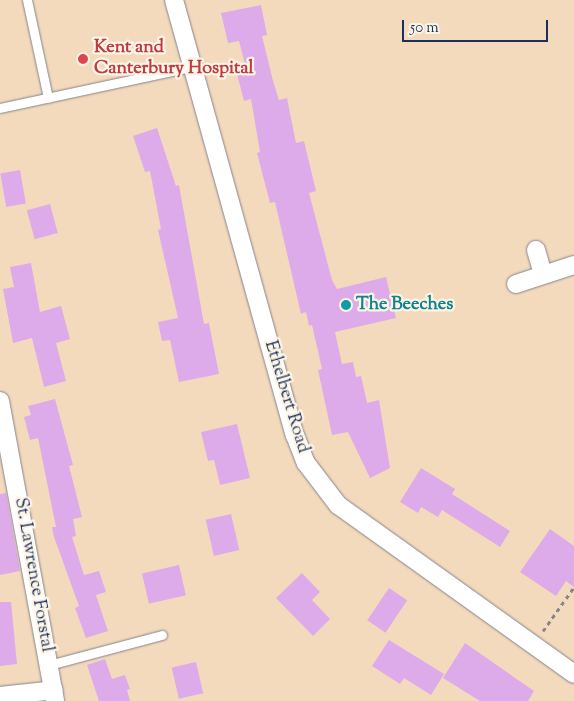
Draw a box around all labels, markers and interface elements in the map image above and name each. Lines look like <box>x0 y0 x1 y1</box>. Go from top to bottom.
scale bar <box>404 10 550 42</box>
text: 50 m <box>410 18 439 39</box>
place label: Kent and Canterbury Hospital <box>94 38 254 80</box>
marker: Kent and Canterbury Hospital <box>76 52 90 66</box>
place label: The Beeches <box>356 294 453 316</box>
marker: The Beeches <box>340 299 352 311</box>
street label: Ethelbert Road <box>259 338 313 456</box>
street label: St. Lawrence Forstal <box>9 496 57 654</box>

